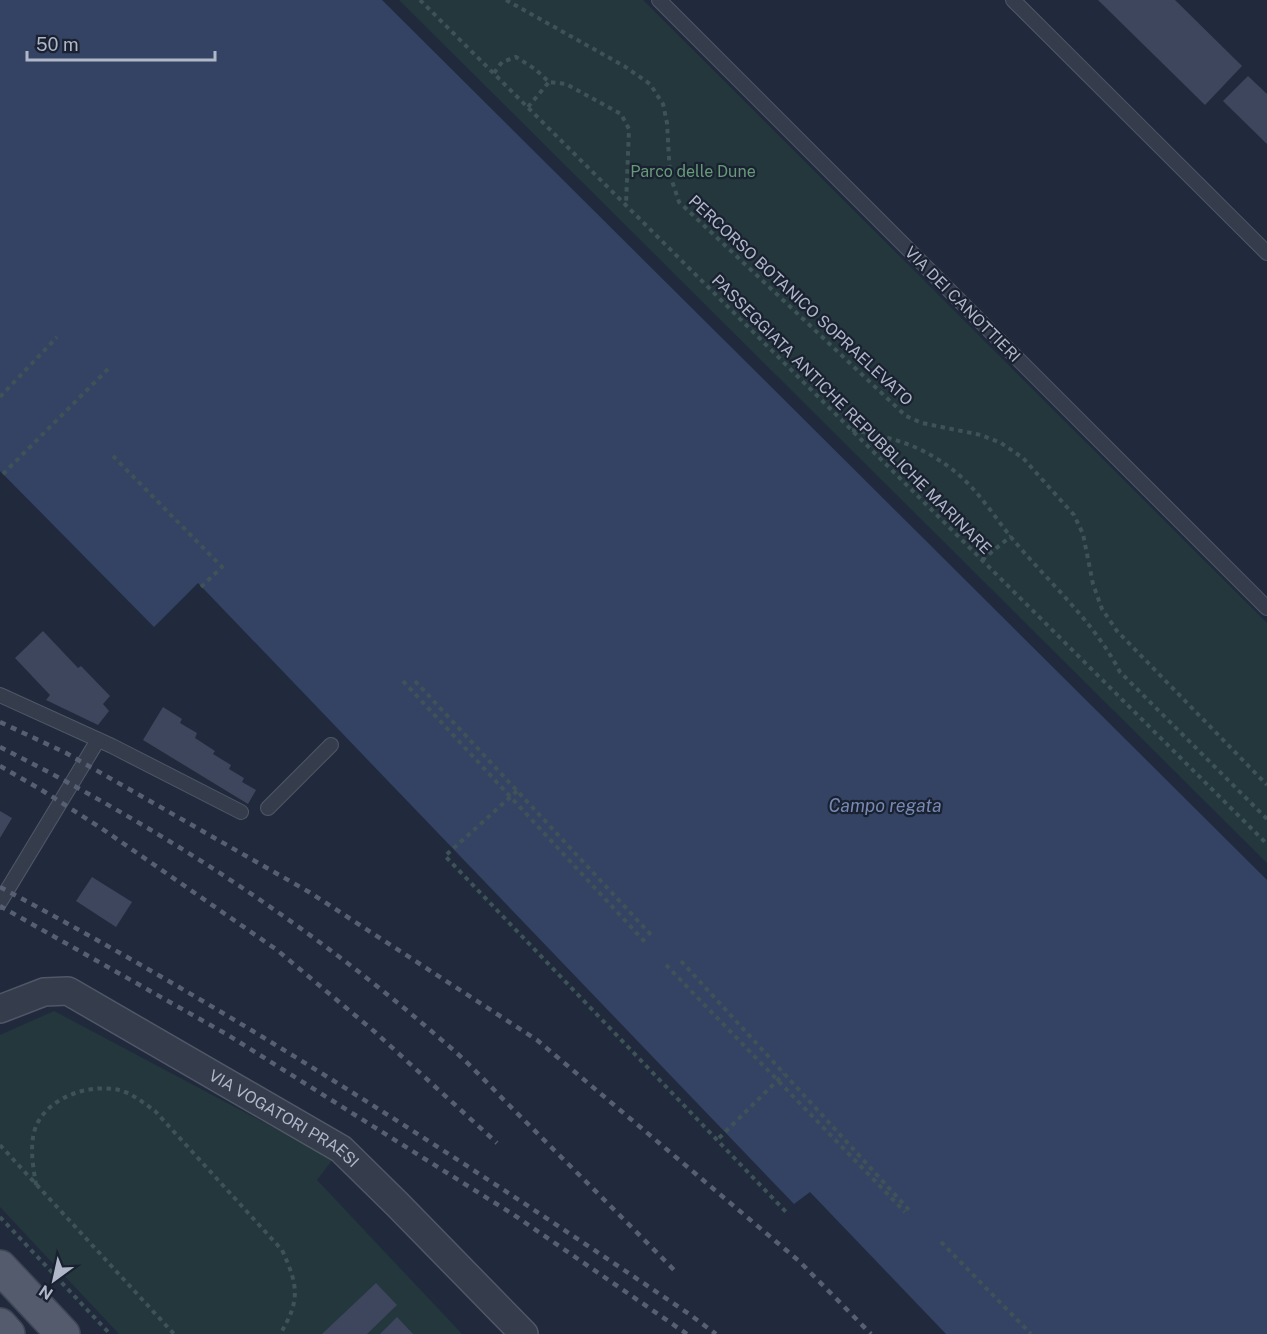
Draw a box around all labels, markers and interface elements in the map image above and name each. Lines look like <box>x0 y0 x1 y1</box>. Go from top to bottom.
scale bar <box>27 24 214 62</box>
text: 50 m <box>36 34 79 55</box>
park label: Parco delle Dune <box>630 162 756 181</box>
street label: PERCORSO BOTANICO SOPRAELEVATO <box>685 191 917 409</box>
street label: VIA DEI CANOTTIERI <box>901 243 1024 366</box>
street label: PASSEGGIATA ANTICHE REPUBBLICHE MARINARE <box>708 271 995 558</box>
water label: Campo regata <box>828 795 942 816</box>
street label: VIA VOGATORI PRAESI <box>206 1066 363 1171</box>
north arrow <box>24 1250 84 1310</box>
text: N <box>36 1281 57 1304</box>

